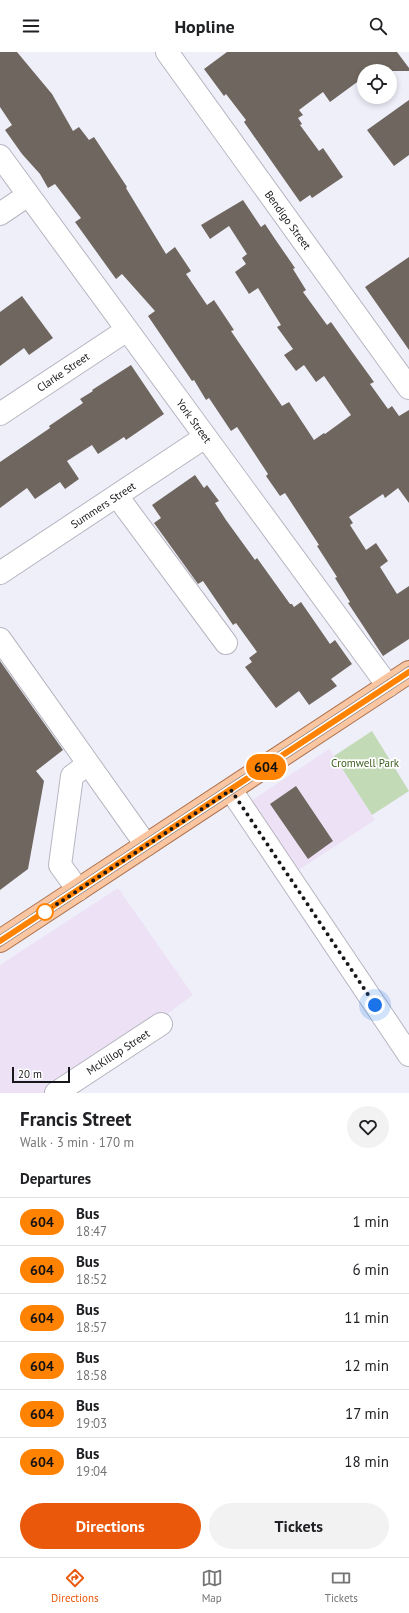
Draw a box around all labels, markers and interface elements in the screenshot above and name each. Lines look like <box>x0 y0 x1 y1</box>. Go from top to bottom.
icon: menu <box>20 15 42 37</box>
text: Hopline <box>174 15 235 38</box>
icon: search <box>367 15 389 37</box>
map controls <box>357 64 397 104</box>
button: locate <box>357 64 397 104</box>
street label: Bendigo Street <box>262 188 314 253</box>
street label: Clarke Street <box>34 349 92 395</box>
street label: York Street <box>173 396 215 446</box>
street label: Summers Street <box>68 479 138 531</box>
line badge: 604 <box>243 754 289 780</box>
park label: Cromwell Park <box>331 756 400 770</box>
text: 604 <box>254 758 278 776</box>
unlabelled marker <box>36 903 54 921</box>
your location <box>365 995 385 1015</box>
street label: McKillop Street <box>84 1026 152 1078</box>
scale bar <box>12 1065 70 1084</box>
text: 20 m <box>18 1067 42 1081</box>
button: heart <box>347 1106 389 1148</box>
text: Francis Street <box>20 1107 131 1131</box>
text: Walk · 3 min · 170 m <box>20 1134 134 1151</box>
text: Departures <box>20 1169 91 1188</box>
text: Bus <box>76 1204 99 1223</box>
text: 1 min <box>352 1212 389 1231</box>
text: 604 <box>30 1213 54 1231</box>
text: 18:47 <box>76 1223 107 1240</box>
text: Bus <box>76 1252 99 1271</box>
text: 6 min <box>352 1260 389 1279</box>
text: 604 <box>30 1261 54 1279</box>
text: 18:52 <box>76 1271 107 1288</box>
text: Bus <box>76 1300 99 1319</box>
text: 11 min <box>344 1308 389 1327</box>
text: 604 <box>30 1309 54 1327</box>
text: 18:57 <box>76 1319 107 1336</box>
text: Bus <box>76 1348 99 1367</box>
text: 12 min <box>344 1356 389 1375</box>
text: 604 <box>30 1357 54 1375</box>
text: 18:58 <box>76 1367 107 1384</box>
text: Bus <box>76 1396 99 1415</box>
text: 17 min <box>345 1404 389 1423</box>
text: 604 <box>30 1405 54 1423</box>
text: 19:03 <box>76 1415 107 1432</box>
text: Bus <box>76 1444 99 1463</box>
text: 18 min <box>344 1452 389 1471</box>
text: 604 <box>30 1453 54 1471</box>
text: 19:04 <box>76 1463 107 1480</box>
button: Directions <box>20 1503 201 1549</box>
button: Tickets <box>209 1503 389 1549</box>
tab: Directions <box>51 1567 99 1605</box>
tab: Map <box>201 1567 223 1605</box>
tab: Tickets <box>325 1567 358 1605</box>

